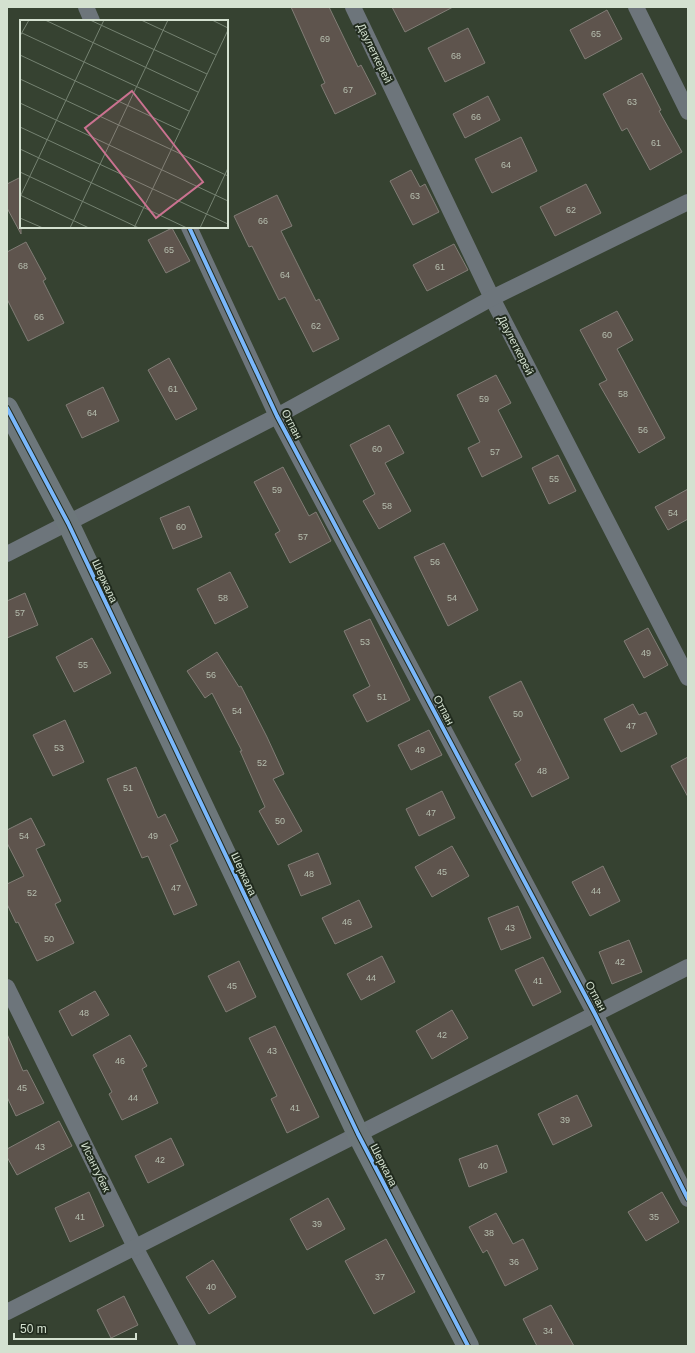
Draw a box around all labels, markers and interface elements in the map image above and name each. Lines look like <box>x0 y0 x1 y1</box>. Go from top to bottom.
inset map <box>20 20 228 228</box>
street label: Даулеткерей <box>355 21 395 85</box>
house number: 65 <box>591 29 601 39</box>
house number: 69 <box>320 34 330 44</box>
house number: 68 <box>451 51 461 61</box>
house number: 67 <box>343 85 353 95</box>
house number: 63 <box>627 97 637 107</box>
house number: 66 <box>471 112 481 122</box>
house number: 61 <box>651 138 661 148</box>
house number: 64 <box>501 160 511 170</box>
house number: 63 <box>410 191 420 201</box>
house number: 62 <box>566 205 576 215</box>
house number: 66 <box>258 216 268 226</box>
house number: 65 <box>164 245 174 255</box>
house number: 68 <box>18 261 28 271</box>
house number: 61 <box>435 262 445 272</box>
house number: 64 <box>280 270 290 280</box>
house number: 66 <box>34 312 44 322</box>
street label: Даулеткерей <box>496 313 536 377</box>
house number: 62 <box>311 321 321 331</box>
house number: 60 <box>602 330 612 340</box>
house number: 61 <box>168 384 178 394</box>
house number: 58 <box>618 389 628 399</box>
house number: 59 <box>479 394 489 404</box>
street label: Отпан <box>279 407 305 441</box>
house number: 64 <box>87 408 97 418</box>
house number: 56 <box>638 425 648 435</box>
house number: 60 <box>372 444 382 454</box>
house number: 57 <box>490 447 500 457</box>
house number: 55 <box>549 474 559 484</box>
house number: 59 <box>272 485 282 495</box>
house number: 58 <box>382 501 392 511</box>
house number: 54 <box>668 508 678 518</box>
house number: 60 <box>176 522 186 532</box>
house number: 57 <box>298 532 308 542</box>
house number: 56 <box>430 557 440 567</box>
street label: Шеркала <box>90 558 121 605</box>
house number: 58 <box>218 593 228 603</box>
house number: 54 <box>447 593 457 603</box>
house number: 57 <box>15 608 25 618</box>
house number: 53 <box>360 637 370 647</box>
house number: 49 <box>641 648 651 658</box>
house number: 55 <box>78 660 88 670</box>
house number: 56 <box>206 670 216 680</box>
house number: 51 <box>377 692 387 702</box>
street label: Отпан <box>431 693 457 727</box>
house number: 54 <box>232 706 242 716</box>
house number: 50 <box>513 709 523 719</box>
house number: 47 <box>626 721 636 731</box>
house number: 53 <box>54 743 64 753</box>
house number: 49 <box>415 745 425 755</box>
house number: 52 <box>257 758 267 768</box>
house number: 48 <box>537 766 547 776</box>
house number: 51 <box>123 783 133 793</box>
house number: 47 <box>426 808 436 818</box>
house number: 50 <box>275 816 285 826</box>
house number: 54 <box>19 831 29 841</box>
house number: 49 <box>148 831 158 841</box>
street label: Шеркала <box>229 851 260 898</box>
house number: 45 <box>437 867 447 877</box>
house number: 48 <box>304 869 314 879</box>
house number: 47 <box>171 883 181 893</box>
house number: 44 <box>591 886 601 896</box>
house number: 52 <box>27 888 37 898</box>
house number: 46 <box>342 917 352 927</box>
house number: 43 <box>505 923 515 933</box>
house number: 50 <box>44 934 54 944</box>
house number: 42 <box>615 957 625 967</box>
house number: 44 <box>366 973 376 983</box>
house number: 41 <box>533 976 543 986</box>
street label: Отпан <box>583 979 609 1013</box>
house number: 45 <box>227 981 237 991</box>
house number: 48 <box>79 1008 89 1018</box>
house number: 42 <box>437 1030 447 1040</box>
house number: 43 <box>267 1046 277 1056</box>
house number: 46 <box>115 1056 125 1066</box>
house number: 45 <box>17 1083 27 1093</box>
house number: 44 <box>128 1093 138 1103</box>
house number: 41 <box>290 1103 300 1113</box>
house number: 39 <box>560 1115 570 1125</box>
street label: Исантубек <box>79 1140 113 1194</box>
house number: 43 <box>35 1142 45 1152</box>
street label: Шеркала <box>368 1142 400 1189</box>
house number: 42 <box>155 1155 165 1165</box>
house number: 40 <box>478 1161 488 1171</box>
house number: 41 <box>75 1212 85 1222</box>
house number: 35 <box>649 1212 659 1222</box>
house number: 39 <box>312 1219 322 1229</box>
house number: 38 <box>484 1228 494 1238</box>
house number: 36 <box>509 1257 519 1267</box>
house number: 37 <box>375 1272 385 1282</box>
house number: 40 <box>206 1282 216 1292</box>
scale bar <box>14 1315 136 1341</box>
text: 50 m <box>20 1322 47 1336</box>
house number: 34 <box>543 1326 553 1336</box>

